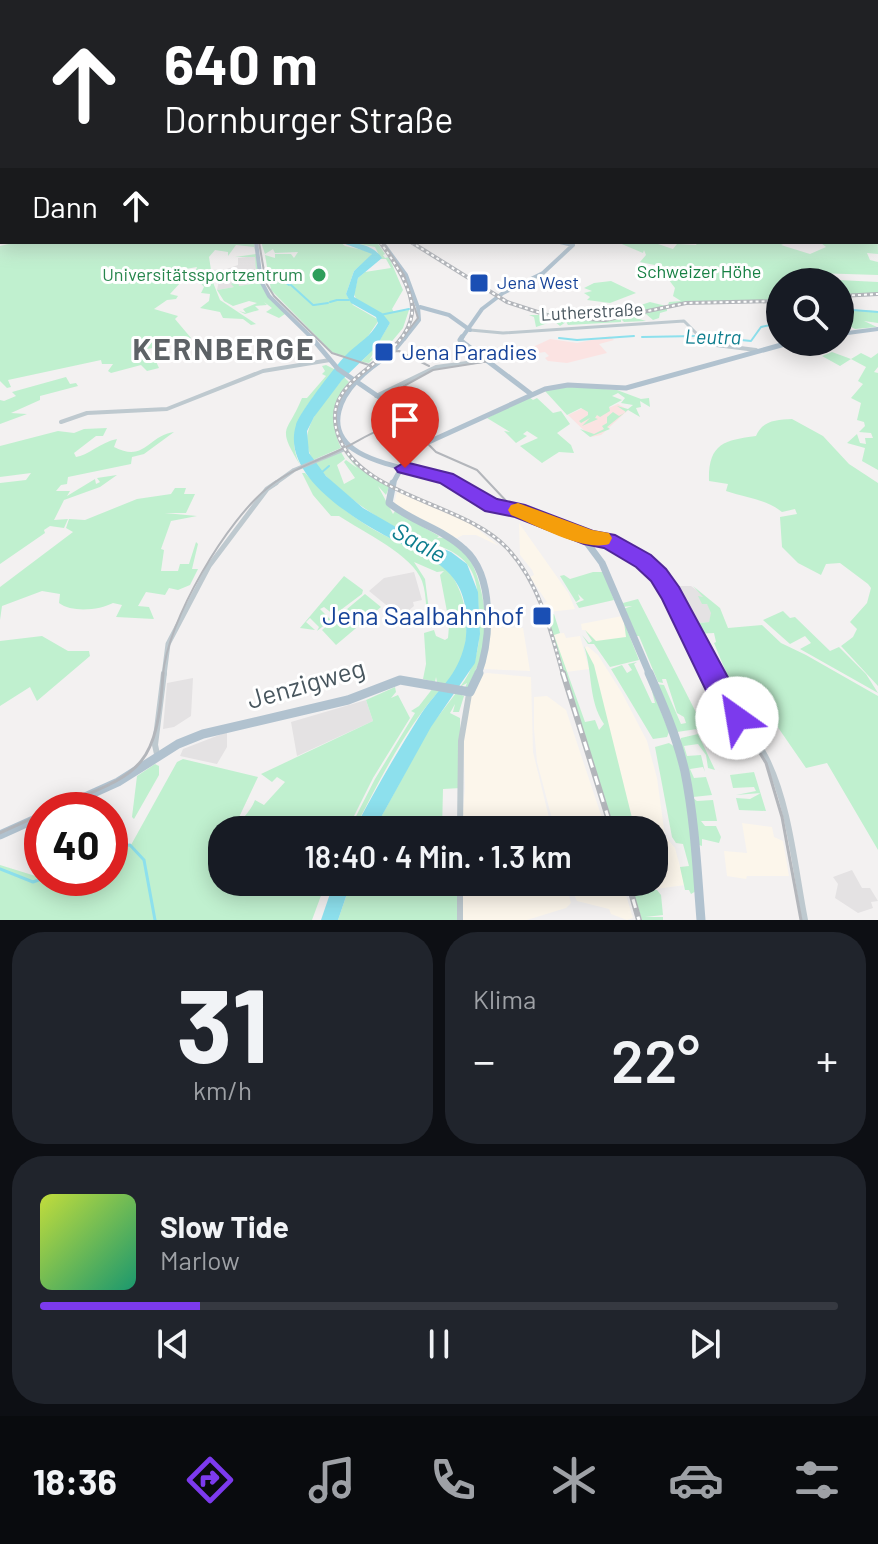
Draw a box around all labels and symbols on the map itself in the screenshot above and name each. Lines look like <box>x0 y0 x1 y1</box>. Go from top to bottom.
park label: Schweizer Höhe <box>637 260 761 282</box>
place label: Universitätssportzentrum <box>102 263 303 285</box>
marker: Universitätssportzentrum <box>310 266 328 284</box>
place label: Jena West <box>497 271 579 293</box>
marker: Jena West <box>468 272 490 294</box>
street label: Lutherstraße <box>540 297 644 325</box>
water label: Leutra <box>685 324 741 348</box>
district label: KERNBERGE <box>133 330 315 366</box>
place label: Jena Paradies <box>402 338 537 364</box>
marker: Jena Paradies <box>373 341 395 363</box>
pin <box>371 386 439 468</box>
water label: Saale <box>388 515 452 568</box>
place label: Jena Saalbahnhof <box>322 599 524 630</box>
marker: Jena Saalbahnhof <box>531 605 553 627</box>
street label: Jenzigweg <box>243 651 368 714</box>
position arrow <box>695 676 779 760</box>
speed limit sign: 40 <box>24 792 128 896</box>

